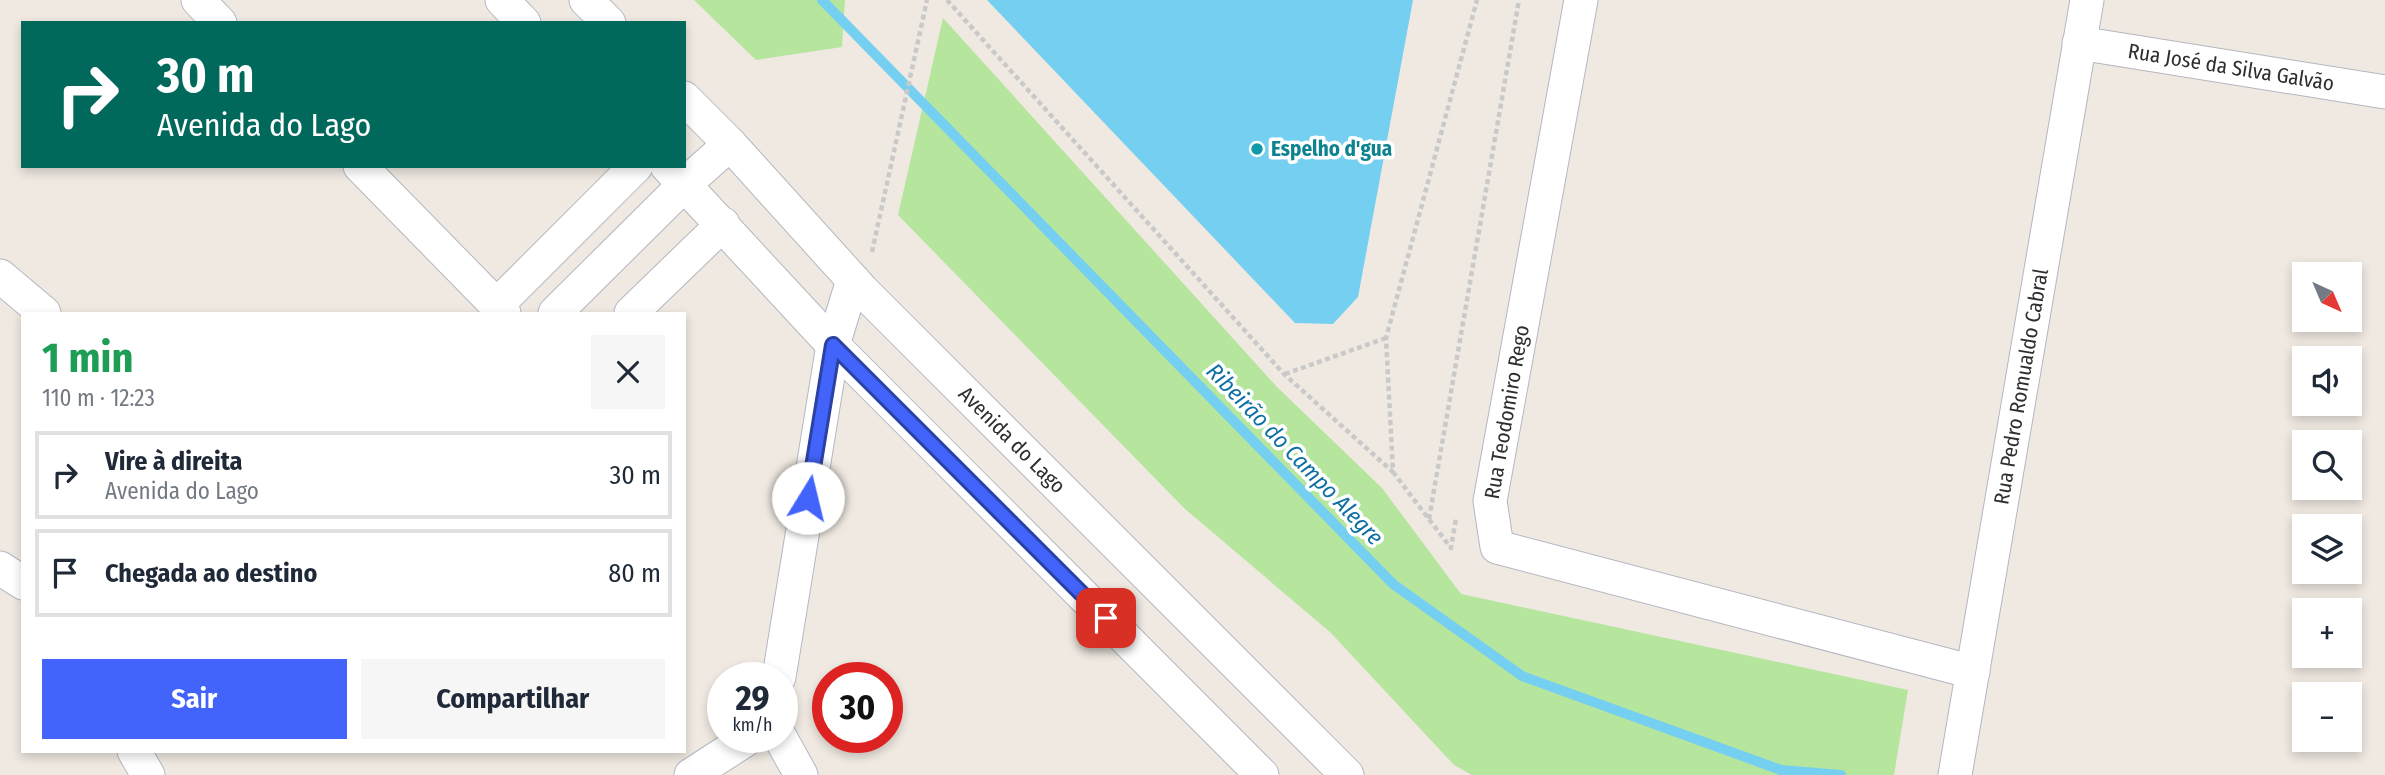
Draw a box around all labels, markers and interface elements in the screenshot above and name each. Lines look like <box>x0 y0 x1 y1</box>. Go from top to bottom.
street label: Rua José da Silva Galvão <box>2126 38 2336 97</box>
text: 30 m <box>157 46 255 105</box>
icon: right <box>42 49 133 140</box>
text: Avenida do Lago <box>157 106 371 144</box>
place label: Espelho d'gua <box>1271 136 1392 162</box>
marker: Espelho d'gua <box>1249 141 1265 157</box>
north arrow <box>2292 262 2362 332</box>
map controls <box>2292 262 2362 752</box>
street label: Rua Pedro Romualdo Cabral <box>1988 266 2054 506</box>
street label: Rua Teodomiro Rego <box>1479 323 1535 501</box>
text: 1 min <box>42 333 133 383</box>
button: close <box>591 335 665 409</box>
button: sound <box>2292 346 2362 416</box>
water label: Ribeirão do Campo Alegre <box>1201 357 1389 551</box>
street label: Avenida do Lago <box>953 381 1071 499</box>
text: 110 m · 12:23 <box>42 384 155 412</box>
button: search <box>2292 430 2362 500</box>
text: Vire à direita <box>105 446 243 477</box>
icon: right <box>46 456 84 494</box>
text: 30 m <box>610 460 661 491</box>
position arrow <box>771 461 845 535</box>
text: Avenida do Lago <box>105 477 259 505</box>
button: layers <box>2292 514 2362 584</box>
icon: arrive <box>46 554 84 592</box>
text: Chegada ao destino <box>105 558 317 589</box>
text: 80 m <box>608 558 661 589</box>
pin <box>1076 588 1136 648</box>
button: + <box>2292 598 2362 668</box>
icon: arrive <box>1087 599 1125 637</box>
button: Sair <box>42 659 347 739</box>
button: Compartilhar <box>361 659 665 739</box>
speed limit sign: 30 <box>812 662 903 753</box>
text: 29 <box>735 677 770 719</box>
button: − <box>2292 682 2362 752</box>
text: km/h <box>732 714 773 736</box>

